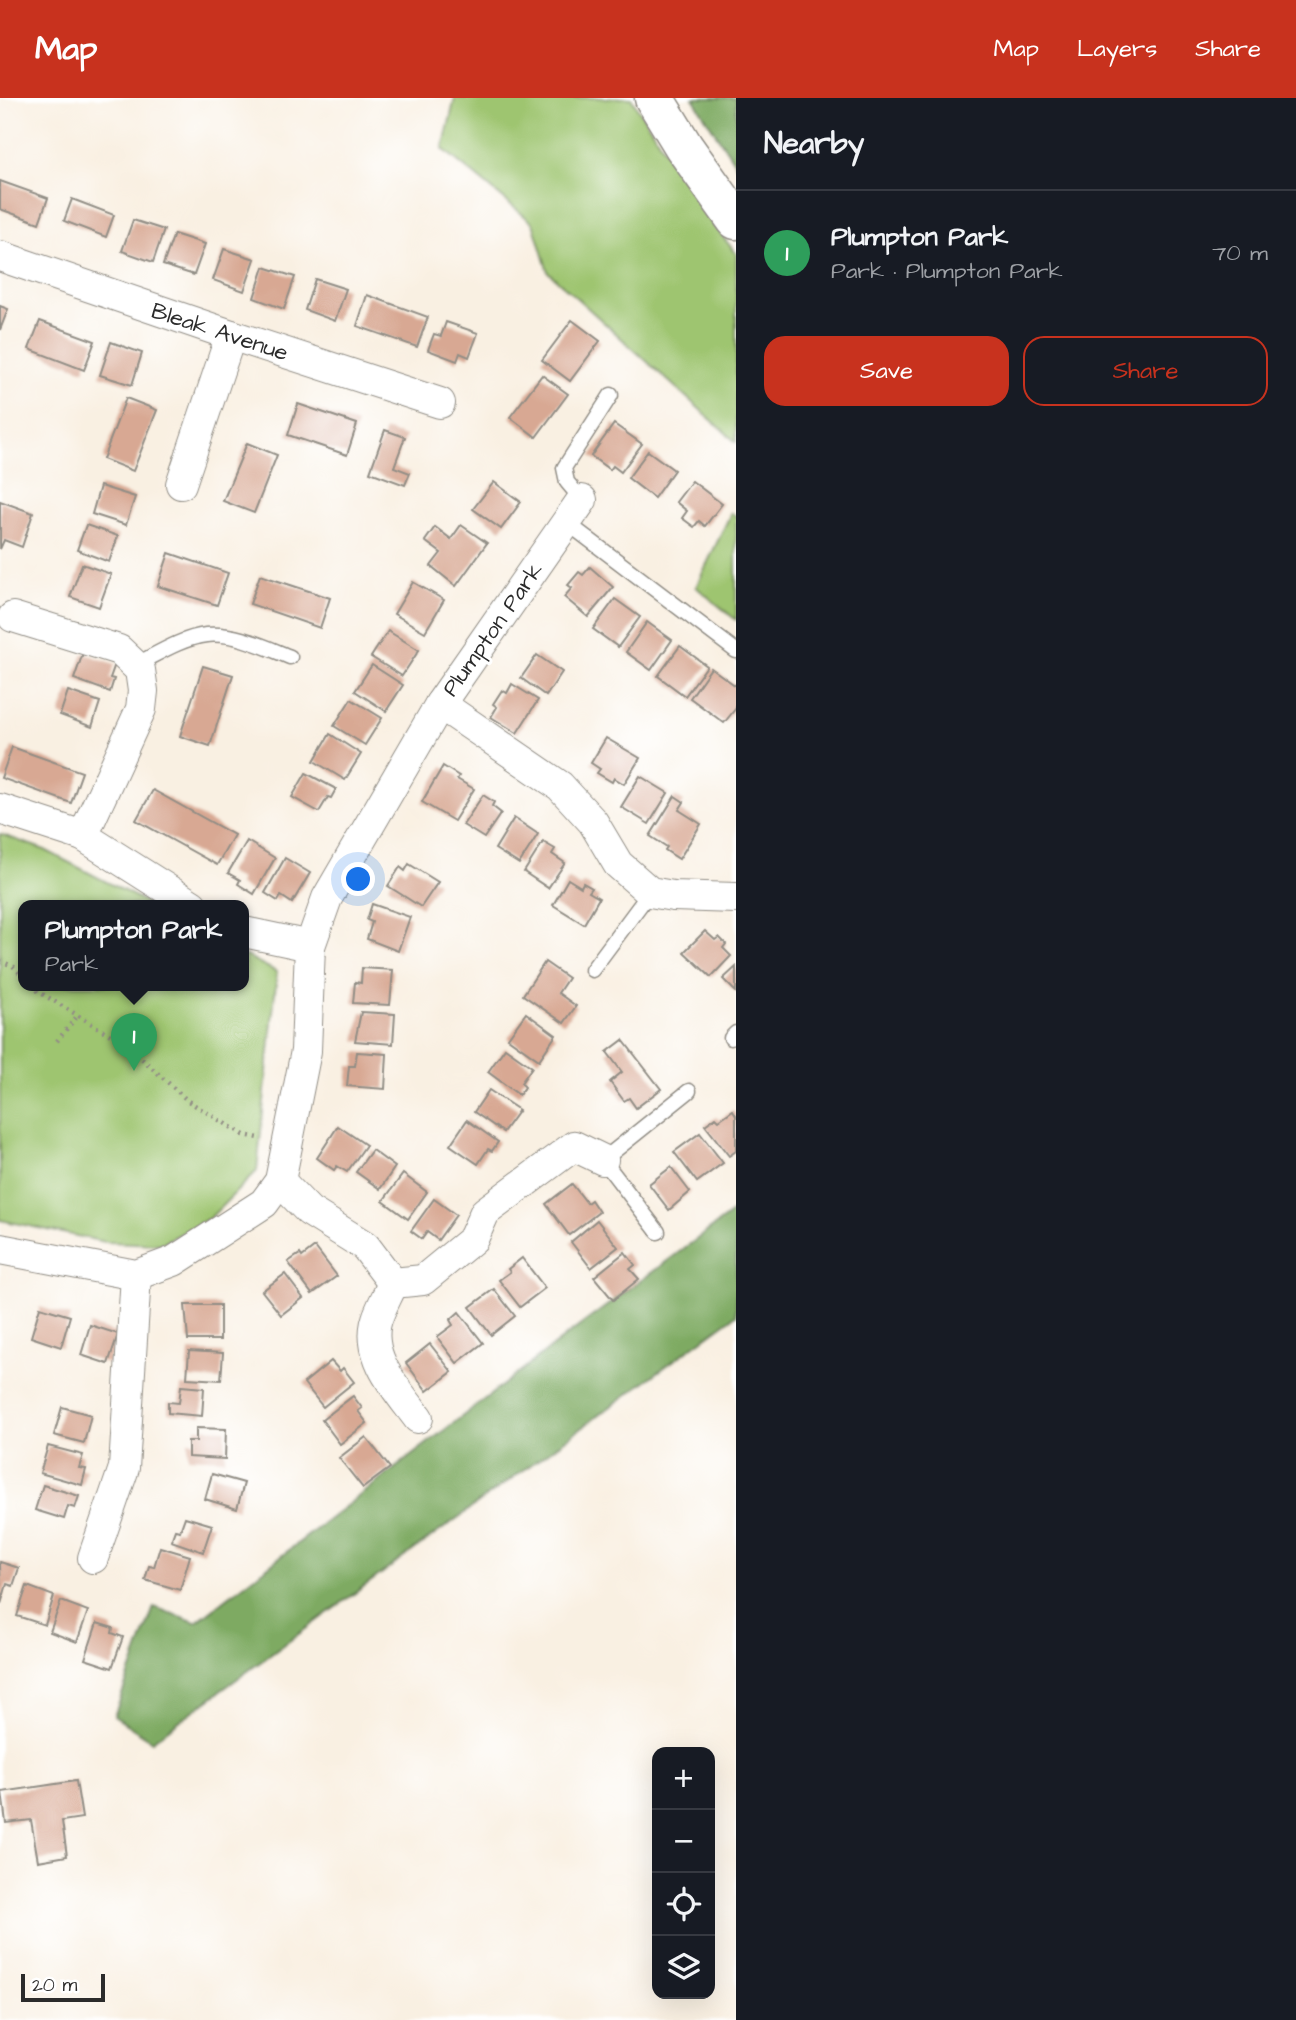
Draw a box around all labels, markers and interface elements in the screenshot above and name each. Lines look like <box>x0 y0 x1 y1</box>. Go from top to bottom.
text: Map <box>35 26 97 72</box>
text: Map <box>994 32 1039 66</box>
text: Layers <box>1077 32 1157 66</box>
text: Share <box>1195 32 1261 66</box>
text: Nearby <box>764 123 864 165</box>
text: Plumpton Park <box>831 219 1008 255</box>
text: 1 <box>786 237 788 269</box>
text: 70 m <box>1212 237 1268 269</box>
text: Park · Plumpton Park <box>831 255 1063 287</box>
street label: Bleak Avenue <box>147 295 292 369</box>
button: Save <box>764 336 1009 406</box>
button: Share <box>1023 336 1268 406</box>
street label: Plumpton Park <box>435 556 551 703</box>
your location <box>341 862 375 896</box>
popup <box>18 900 249 991</box>
text: Plumpton Park <box>45 912 222 948</box>
text: Park <box>45 948 98 980</box>
pin: 1 <box>111 1013 157 1071</box>
map controls <box>652 1747 715 1999</box>
button: + <box>652 1747 715 1810</box>
button: − <box>652 1810 715 1873</box>
button: locate <box>652 1873 715 1936</box>
button: layers <box>652 1936 715 1999</box>
scale bar <box>21 1971 105 2003</box>
text: 20 m <box>32 1972 77 1999</box>

